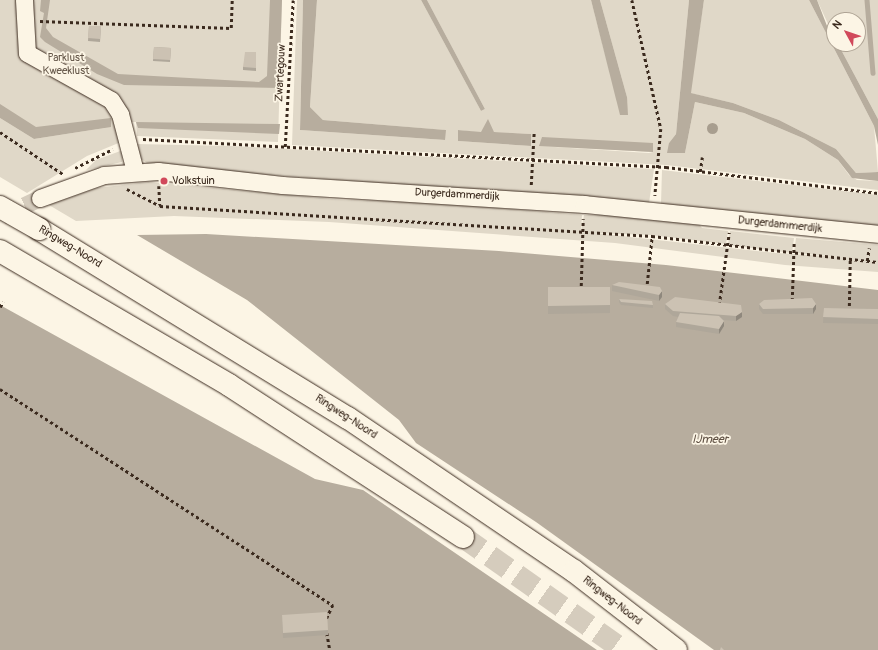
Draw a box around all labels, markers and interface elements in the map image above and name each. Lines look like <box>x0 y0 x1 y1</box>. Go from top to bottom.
north arrow <box>826 12 866 52</box>
text: N <box>830 18 845 32</box>
street label: Zwartegouw <box>273 44 289 102</box>
park label: Parklust Kweeklust <box>43 52 89 78</box>
place label: Volkstuin <box>172 174 215 188</box>
marker: Volkstuin <box>159 176 169 186</box>
street label: Durgerdammerdijk <box>414 186 500 204</box>
street label: Durgerdammerdijk <box>737 214 823 236</box>
street label: Ringweg-Noord <box>36 223 104 271</box>
street label: Ringweg-Noord <box>312 392 380 442</box>
water label: IJmeer <box>692 433 728 447</box>
street label: Ringweg-Noord <box>580 574 644 628</box>

